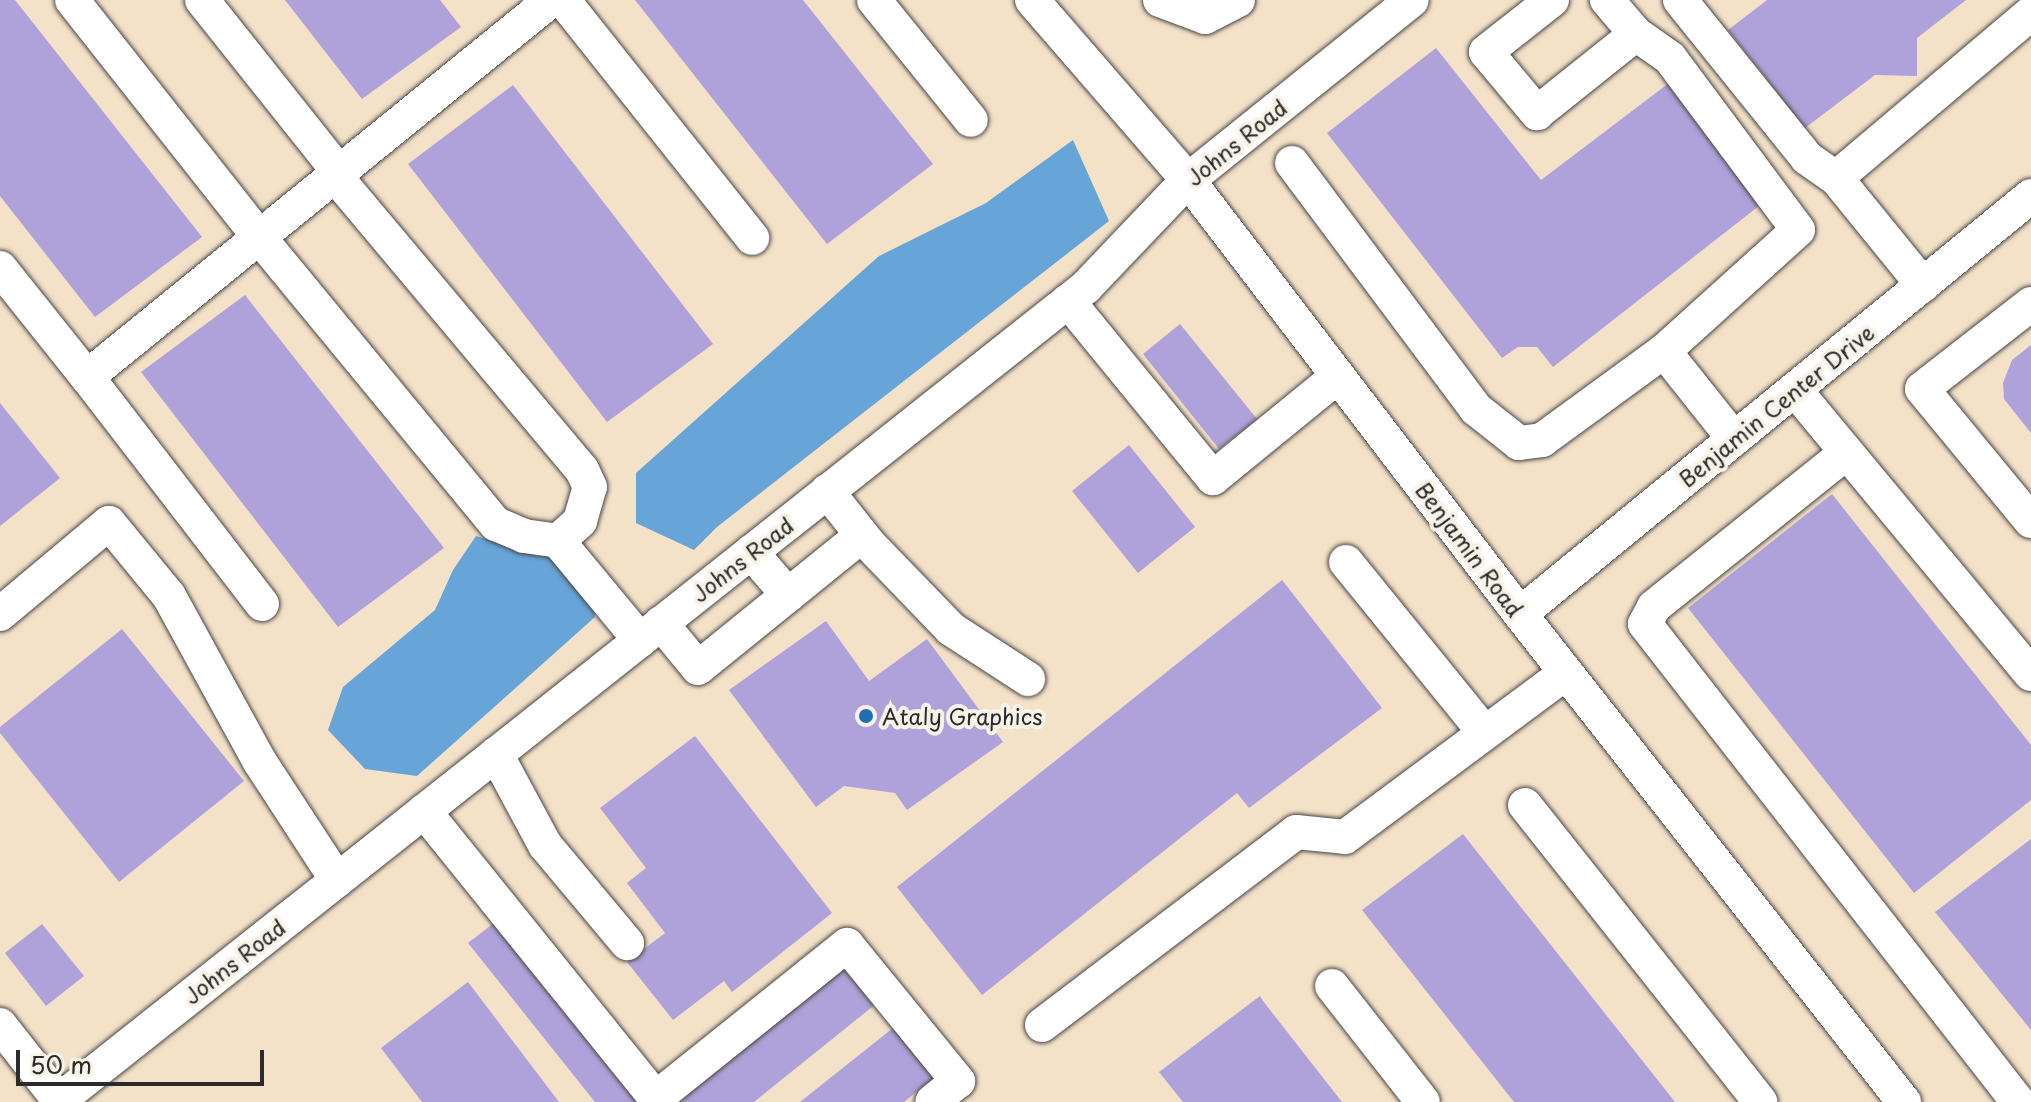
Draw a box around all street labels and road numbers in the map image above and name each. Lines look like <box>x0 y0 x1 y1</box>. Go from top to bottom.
street label: Johns Road <box>1181 94 1291 190</box>
street label: Benjamin Center Drive <box>1673 318 1879 492</box>
street label: Benjamin Road <box>1411 477 1529 621</box>
street label: Johns Road <box>686 511 798 607</box>
street label: Johns Road <box>178 913 290 1009</box>

